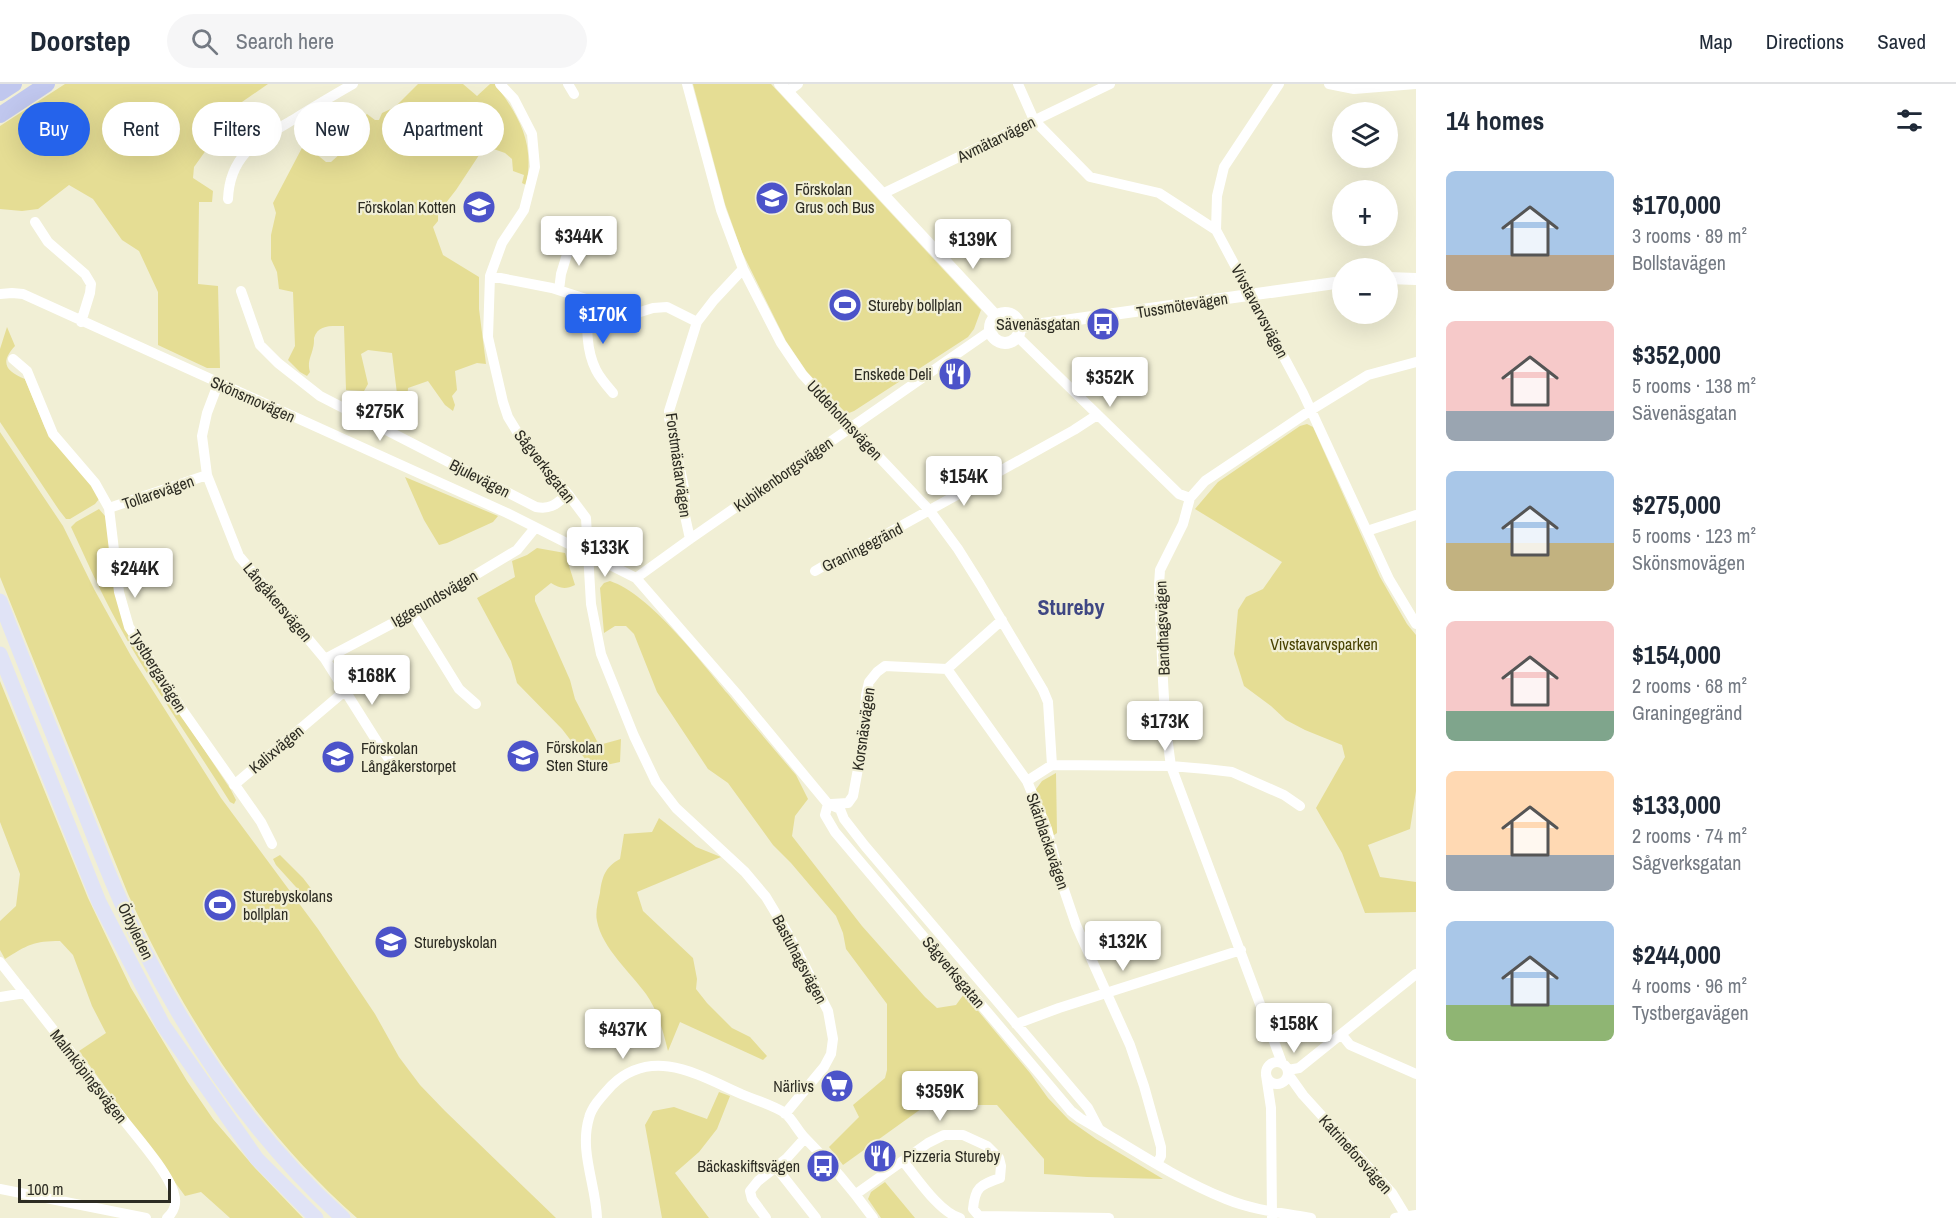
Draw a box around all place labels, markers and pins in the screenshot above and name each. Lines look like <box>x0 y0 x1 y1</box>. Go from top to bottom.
place label: Förskolan Grus och Bus <box>795 178 875 218</box>
school or university icon: Förskolan Grus och Bus <box>754 180 790 216</box>
school or university icon: Förskolan Kotten <box>461 189 497 225</box>
place label: Förskolan Kotten <box>357 196 456 218</box>
pin: $344K <box>537 216 621 267</box>
pin: $139K <box>931 219 1015 270</box>
sports icon: Stureby bollplan <box>827 287 863 323</box>
pin: $170K <box>561 294 645 345</box>
place label: Stureby bollplan <box>868 294 962 316</box>
bus stop icon: Sävenäsgatan <box>1085 306 1121 342</box>
place label: Sävenäsgatan <box>996 313 1080 335</box>
restaurant icon: Enskede Deli <box>937 356 973 392</box>
pin: $352K <box>1068 357 1152 408</box>
place label: Enskede Deli <box>854 363 932 385</box>
pin: $275K <box>338 391 422 442</box>
pin: $154K <box>922 456 1006 507</box>
pin: $133K <box>563 527 647 578</box>
pin: $244K <box>93 548 177 599</box>
pin: $168K <box>330 655 414 706</box>
pin: $173K <box>1123 701 1207 752</box>
place label: Förskolan Sten Sture <box>546 736 608 776</box>
place label: Förskolan Långåkerstorpet <box>361 737 456 777</box>
school or university icon: Förskolan Sten Sture <box>505 738 541 774</box>
school or university icon: Förskolan Långåkerstorpet <box>320 739 356 775</box>
place label: Sturebyskolans bollplan <box>243 885 333 925</box>
sports icon: Sturebyskolans bollplan <box>202 887 238 923</box>
pin: $132K <box>1081 921 1165 972</box>
school or university icon: Sturebyskolan <box>373 924 409 960</box>
place label: Sturebyskolan <box>414 931 497 953</box>
pin: $158K <box>1252 1003 1336 1054</box>
pin: $437K <box>581 1009 665 1060</box>
supermarket icon: Närlivs <box>819 1068 855 1104</box>
pin: $359K <box>898 1071 982 1122</box>
place label: Närlivs <box>773 1075 814 1097</box>
restaurant icon: Pizzeria Stureby <box>862 1138 898 1174</box>
place label: Pizzeria Stureby <box>903 1145 1000 1167</box>
bus stop icon: Bäckaskiftsvägen <box>805 1148 841 1184</box>
place label: Bäckaskiftsvägen <box>697 1155 800 1177</box>

